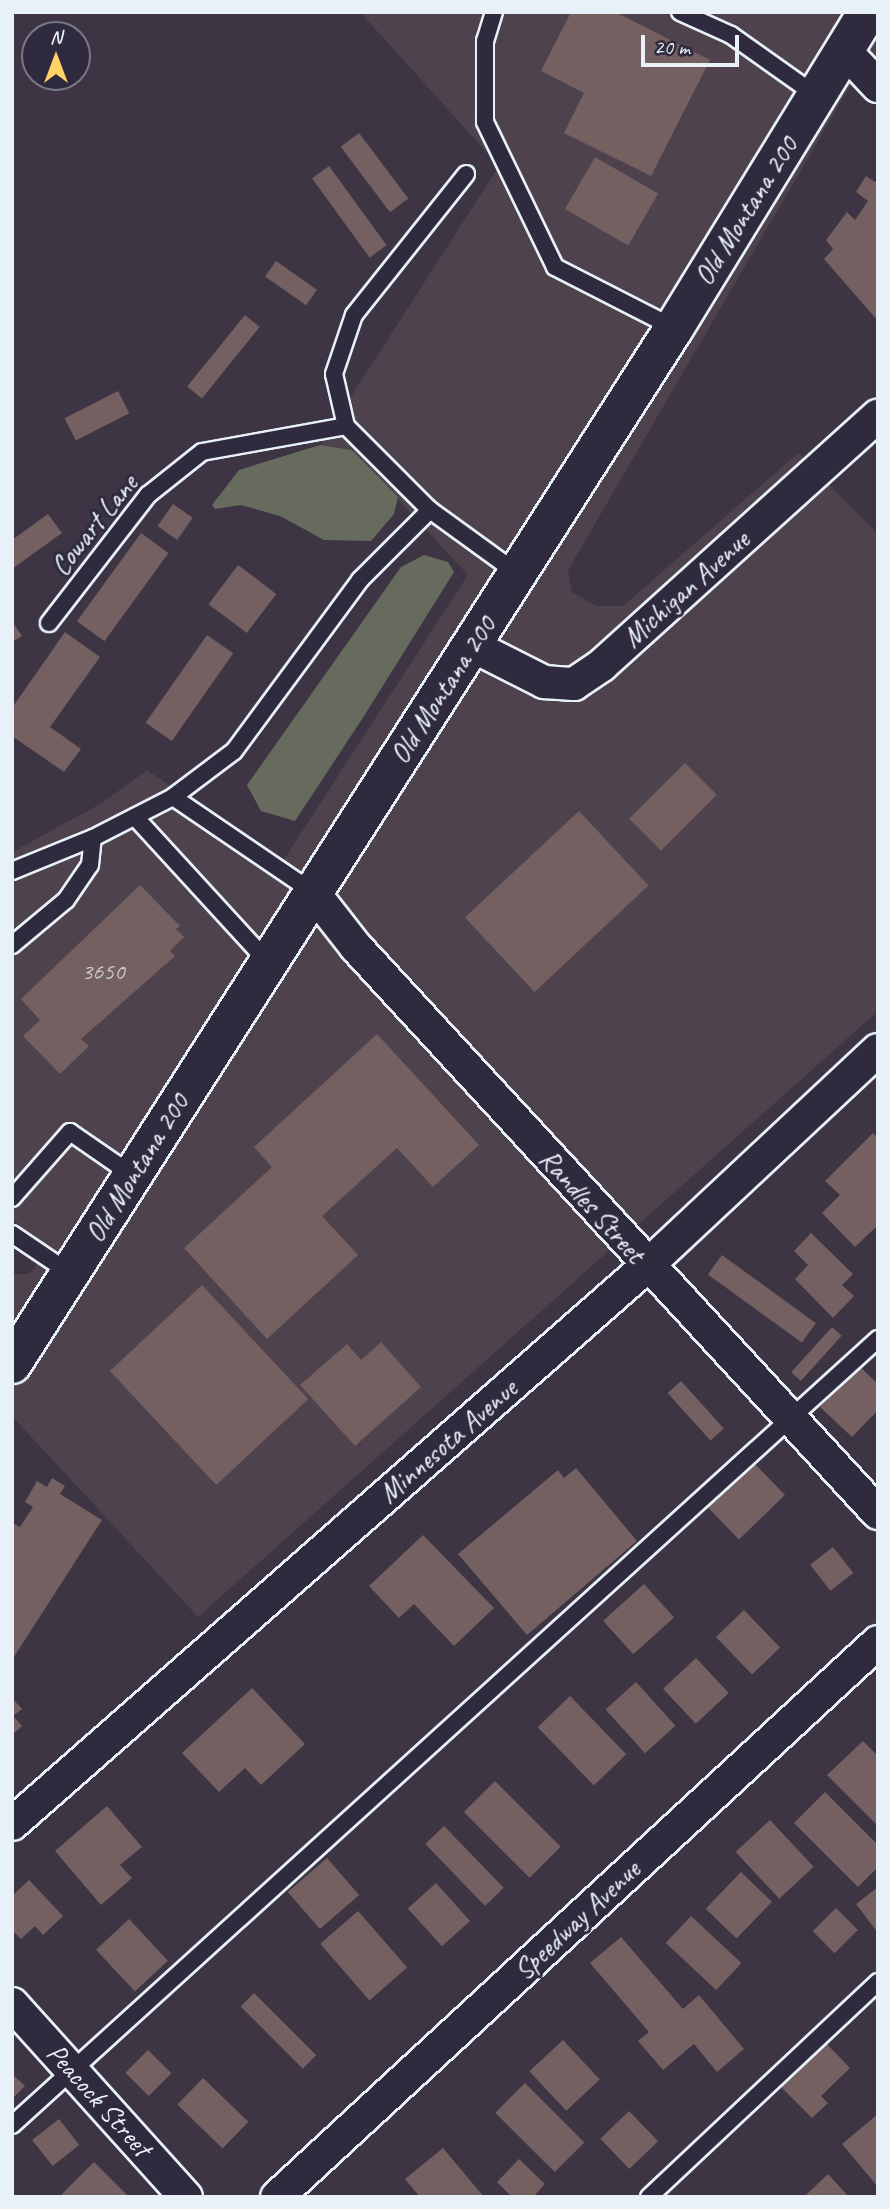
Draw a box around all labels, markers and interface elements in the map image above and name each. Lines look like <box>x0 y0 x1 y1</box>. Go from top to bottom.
north arrow <box>21 21 91 91</box>
scale bar <box>645 21 743 65</box>
text: N <box>50 25 62 49</box>
text: 20 m <box>654 34 690 60</box>
street label: Old Montana 200 <box>687 131 805 291</box>
street label: Cowart Lane <box>43 468 145 582</box>
street label: Michigan Avenue <box>616 523 756 655</box>
street label: Old Montana 200 <box>383 610 503 770</box>
house number: 3650 <box>81 958 125 986</box>
street label: Old Montana 200 <box>78 1088 196 1248</box>
street label: Randles Street <box>532 1142 652 1270</box>
street label: Minnesota Avenue <box>372 1372 524 1510</box>
street label: Speedway Avenue <box>507 1853 647 1987</box>
street label: Peacock Street <box>40 2037 158 2163</box>

